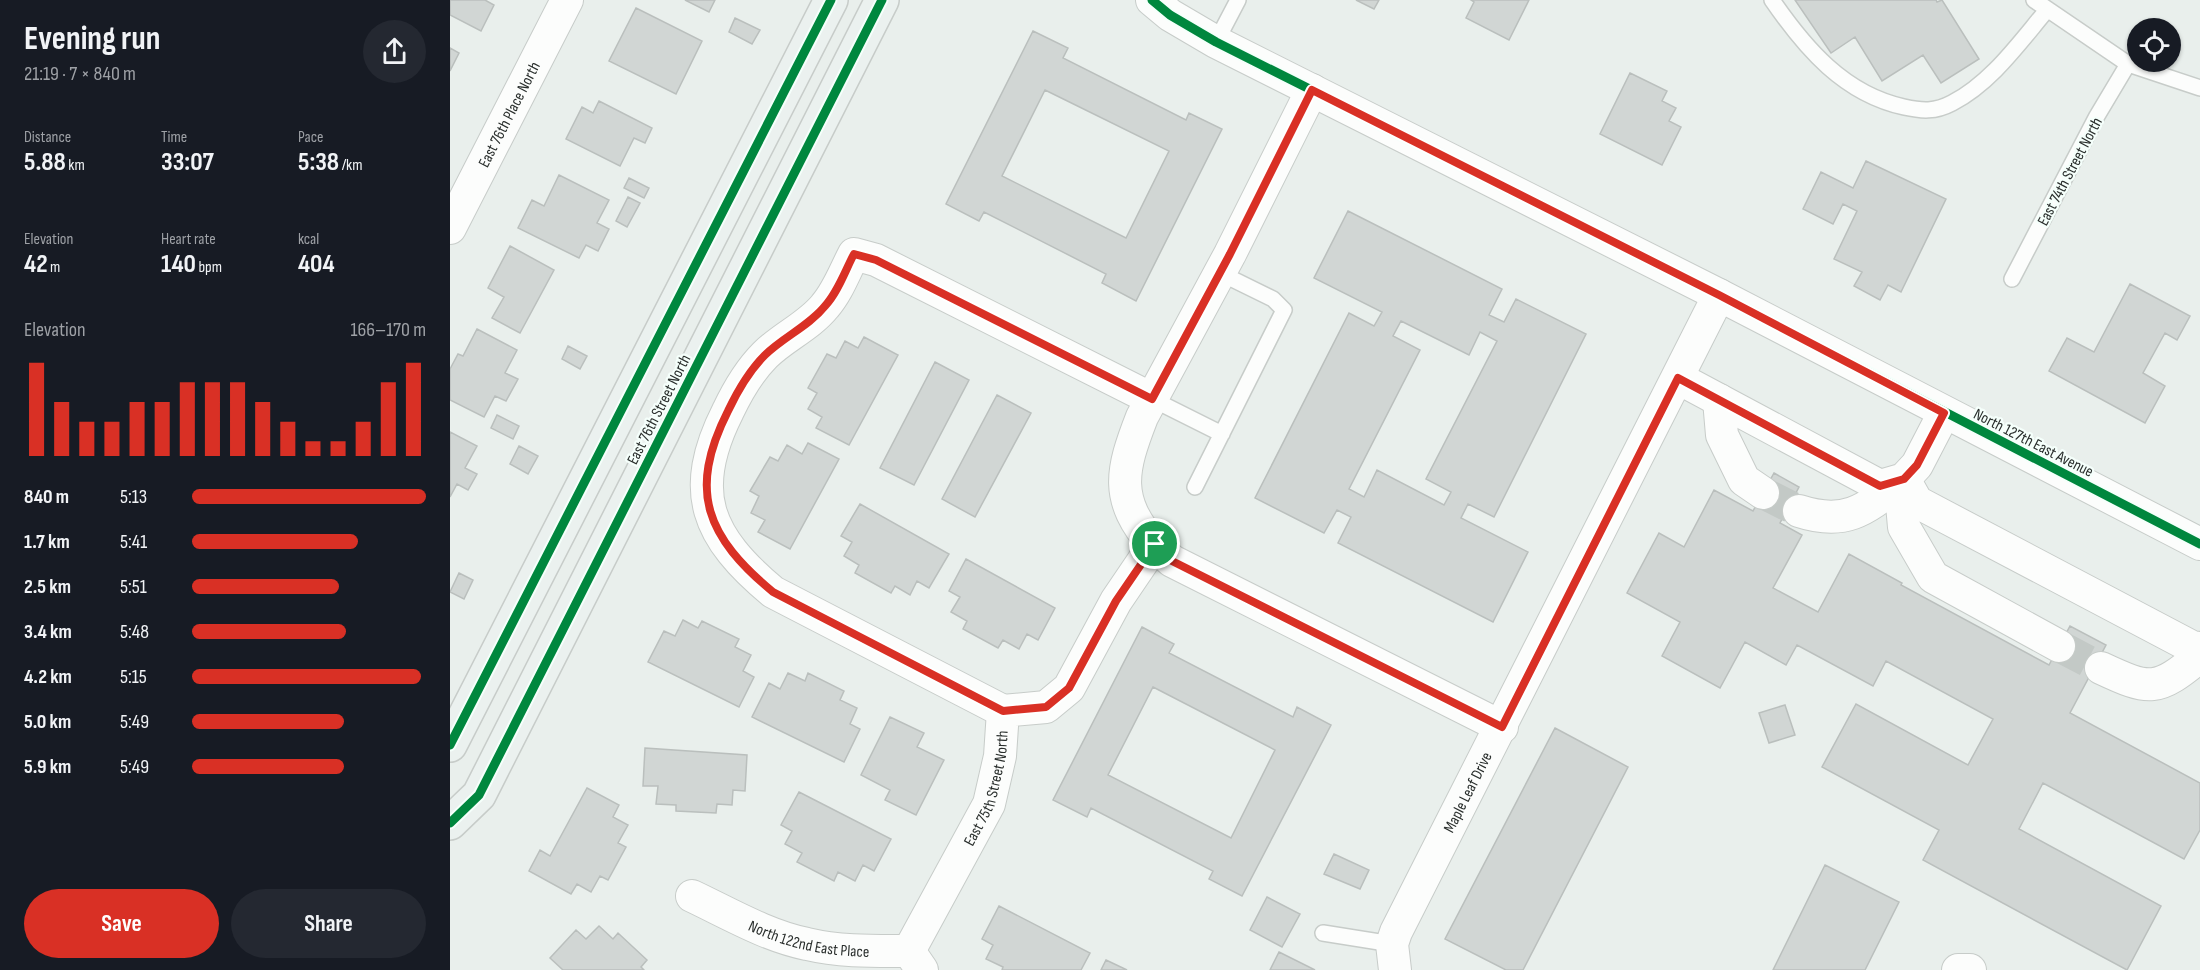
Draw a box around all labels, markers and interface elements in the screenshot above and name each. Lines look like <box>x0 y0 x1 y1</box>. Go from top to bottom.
map controls <box>2127 18 2181 72</box>
button: locate <box>2127 18 2181 72</box>
text: Evening run <box>24 19 160 59</box>
button: share <box>363 20 426 83</box>
street label: East 76th Place North <box>475 59 545 171</box>
text: 21:19 · 7 × 840 m <box>24 62 136 86</box>
street label: East 74th Street North <box>2034 114 2107 229</box>
text: Distance <box>24 128 71 147</box>
text: Time <box>161 128 187 147</box>
text: Pace <box>298 128 323 147</box>
text: 5.88 <box>24 147 66 178</box>
text: 33:07 <box>161 147 214 178</box>
text: 5:38 <box>298 147 339 178</box>
text: km <box>66 156 85 175</box>
text: /km <box>339 156 363 175</box>
text: Elevation <box>24 230 73 249</box>
text: Heart rate <box>161 230 216 249</box>
text: kcal <box>298 230 319 249</box>
text: 42 <box>24 249 48 280</box>
text: 140 <box>161 249 196 280</box>
text: 404 <box>298 249 335 280</box>
text: m <box>48 258 60 277</box>
text: bpm <box>196 258 222 277</box>
text: Elevation <box>24 318 86 342</box>
text: 166–170 m <box>351 318 426 342</box>
street label: East 76th Street North <box>623 351 695 468</box>
street label: North 127th East Avenue <box>1970 405 2096 482</box>
text: 840 m <box>24 485 69 509</box>
text: 5:13 <box>120 485 147 509</box>
pin <box>1129 518 1180 569</box>
icon: arrive <box>1138 527 1171 560</box>
text: 1.7 km <box>24 530 70 554</box>
text: 5:41 <box>120 530 147 554</box>
text: 2.5 km <box>24 575 71 599</box>
text: 5:51 <box>120 575 147 599</box>
text: 3.4 km <box>24 620 72 644</box>
text: 5:48 <box>120 620 149 644</box>
text: 4.2 km <box>24 665 72 689</box>
text: 5:15 <box>120 665 147 689</box>
text: 5.0 km <box>24 710 71 734</box>
text: 5:49 <box>120 710 149 734</box>
street label: East 75th Street North <box>960 730 1013 849</box>
street label: Maple Leaf Drive <box>1440 749 1497 836</box>
text: 5.9 km <box>24 755 71 779</box>
text: 5:49 <box>120 755 149 779</box>
button: Save <box>24 889 219 958</box>
button: Share <box>231 889 426 958</box>
street label: North 122nd East Place <box>745 917 869 962</box>

